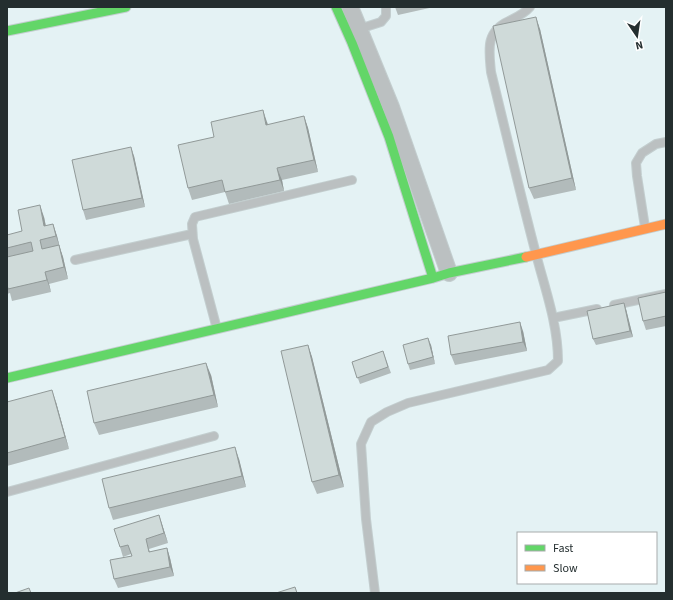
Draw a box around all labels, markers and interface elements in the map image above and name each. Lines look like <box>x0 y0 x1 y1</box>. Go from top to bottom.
north arrow <box>617 16 657 56</box>
text: N <box>634 37 644 53</box>
legend <box>517 532 657 584</box>
text: Fast <box>553 540 573 557</box>
text: Slow <box>553 560 578 577</box>

